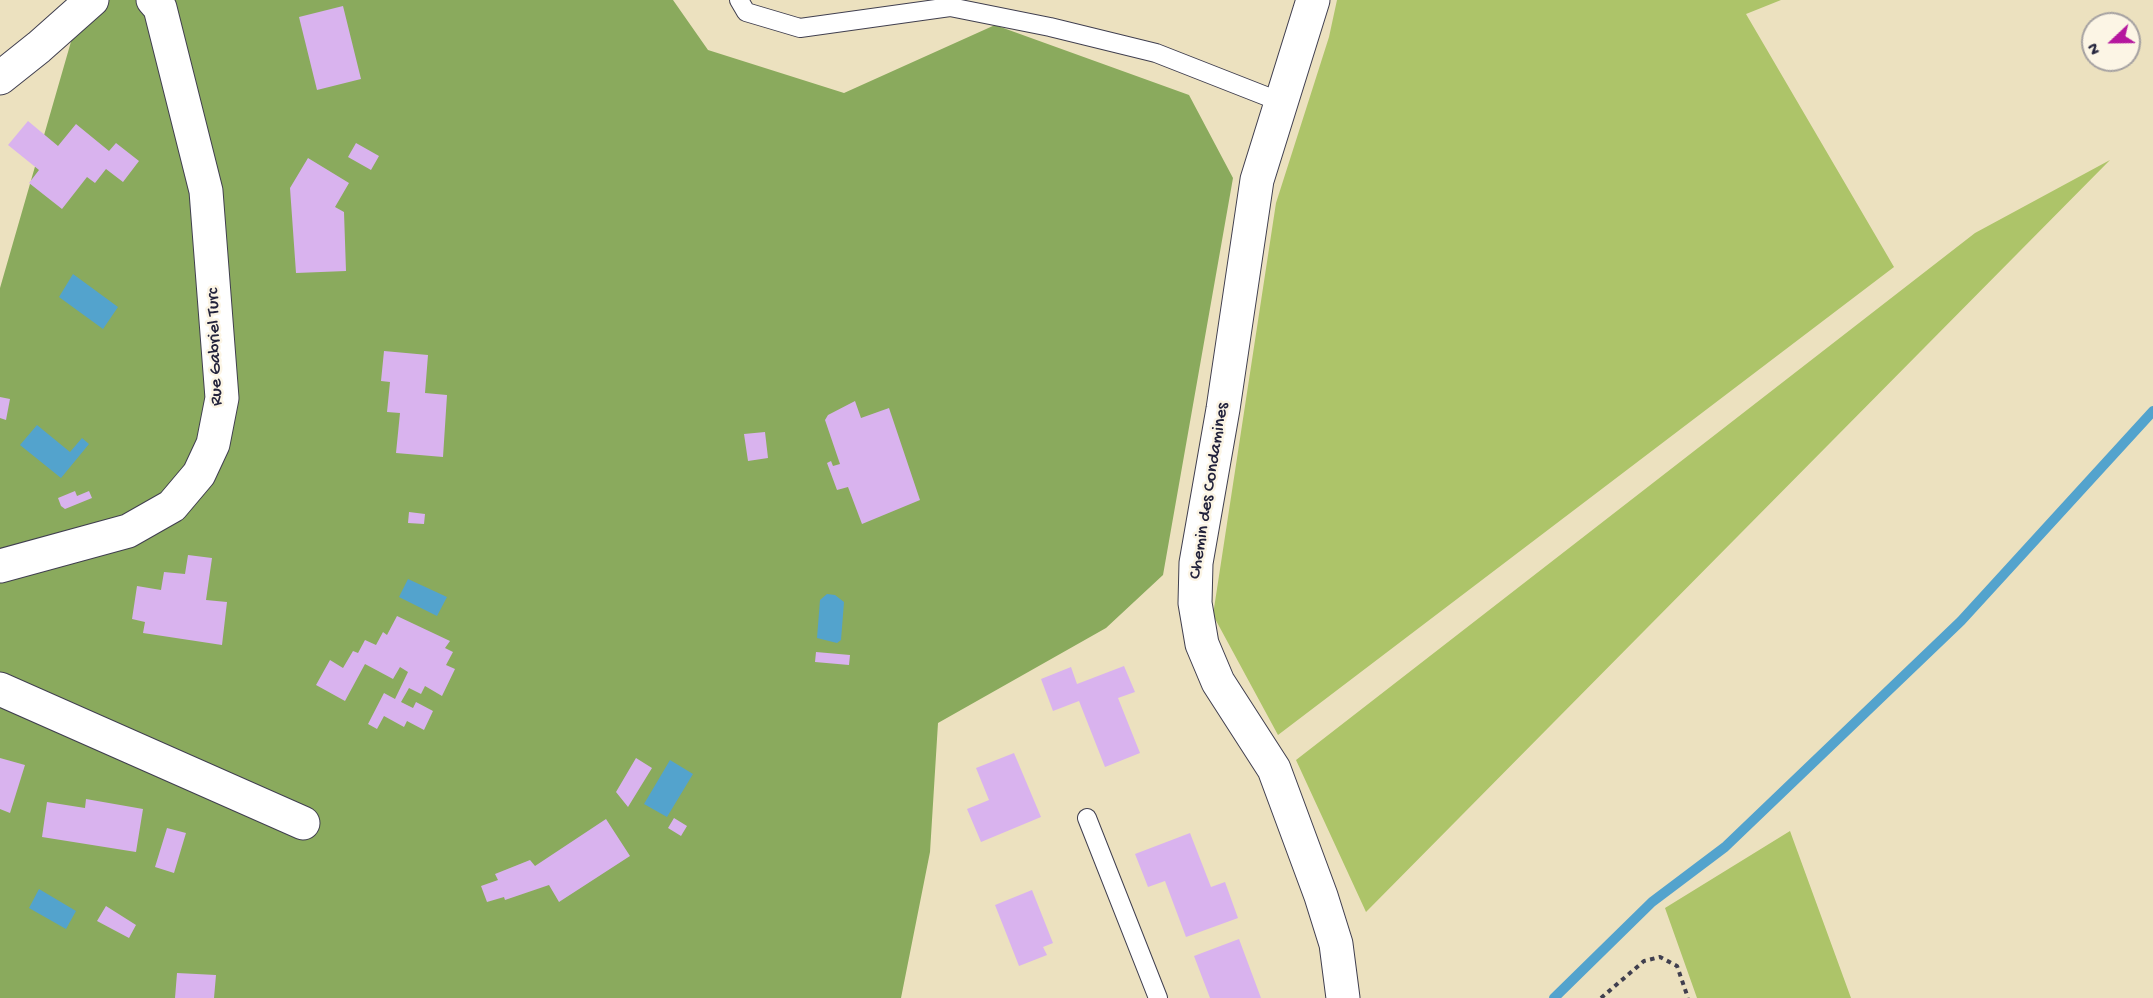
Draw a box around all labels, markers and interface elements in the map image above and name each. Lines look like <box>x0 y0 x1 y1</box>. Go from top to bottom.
north arrow <box>2081 12 2141 72</box>
text: N <box>2085 40 2106 57</box>
street label: Rue Gabriel Turc <box>203 288 229 406</box>
street label: Chemin des Condamines <box>1185 401 1235 581</box>

